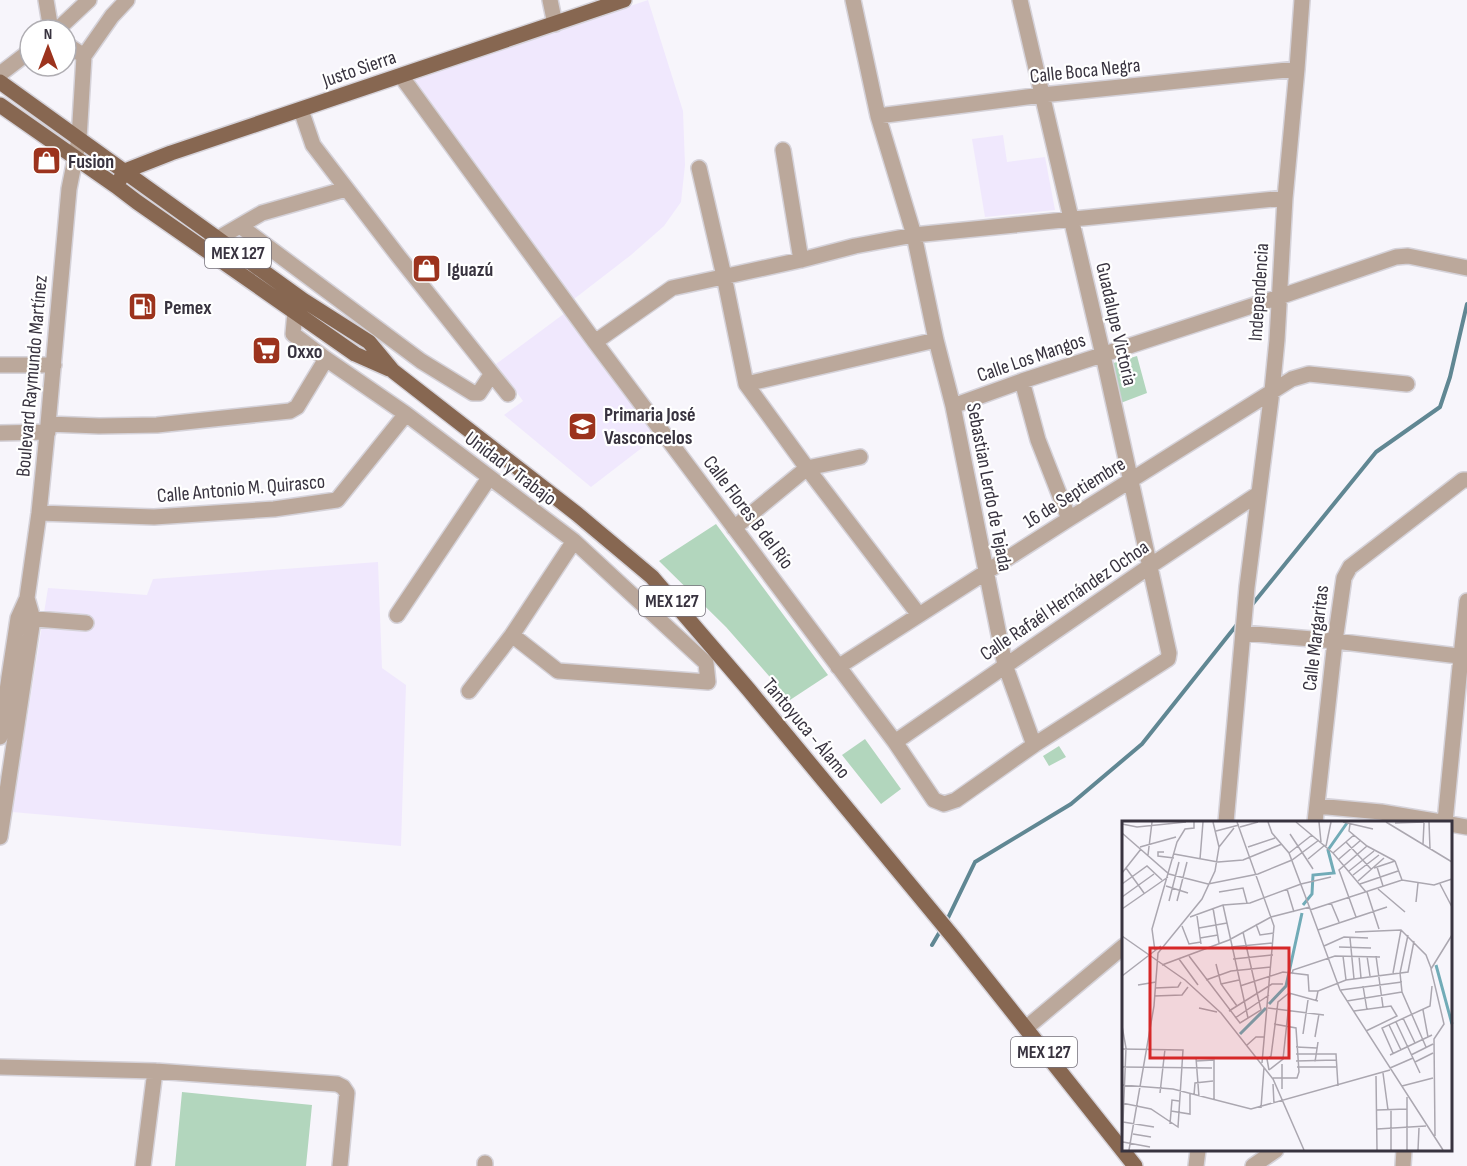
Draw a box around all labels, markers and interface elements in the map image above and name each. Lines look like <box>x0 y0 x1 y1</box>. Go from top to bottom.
north arrow <box>18 18 78 78</box>
text: N <box>44 25 52 44</box>
street label: Justo Sierra <box>318 45 399 93</box>
street label: Calle Boca Negra <box>1029 53 1142 89</box>
shop icon: Fusion <box>31 145 63 177</box>
place label: Fusion <box>68 150 114 174</box>
road number: MEX 127 <box>205 238 271 268</box>
street label: Independencia <box>1244 242 1274 342</box>
shop icon: Iguazú <box>410 253 442 285</box>
place label: Iguazú <box>447 258 493 282</box>
street label: Guadalupe Victoria <box>1090 260 1142 388</box>
street label: Boulevard Raymundo Martínez <box>11 274 53 478</box>
fuel station icon: Pemex <box>127 291 159 323</box>
place label: Pemex <box>164 296 212 320</box>
street label: Calle Los Mangos <box>974 328 1089 388</box>
supermarket icon: Oxxo <box>250 335 282 367</box>
place label: Oxxo <box>287 340 323 364</box>
street label: Sebastian Lerdo de Tejada <box>961 401 1017 574</box>
place label: Primaria José Vasconcelos <box>604 403 696 450</box>
school or university icon: Primaria José Vasconcelos <box>567 410 599 442</box>
street label: Unidad y Trabajo <box>460 427 561 511</box>
street label: Calle Flores B del Río <box>698 451 799 574</box>
street label: 16 de Septiembre <box>1019 452 1130 534</box>
street label: Calle Antonio M. Quirasco <box>156 470 326 508</box>
street label: Calle Rafaél Hernández Ochoa <box>976 535 1154 666</box>
street label: Calle Margaritas <box>1298 584 1334 692</box>
road number: MEX 127 <box>639 586 705 616</box>
street label: Tantoyuca - Álamo <box>757 673 855 784</box>
inset map <box>1122 821 1452 1151</box>
road number: MEX 127 <box>1011 1037 1077 1067</box>

